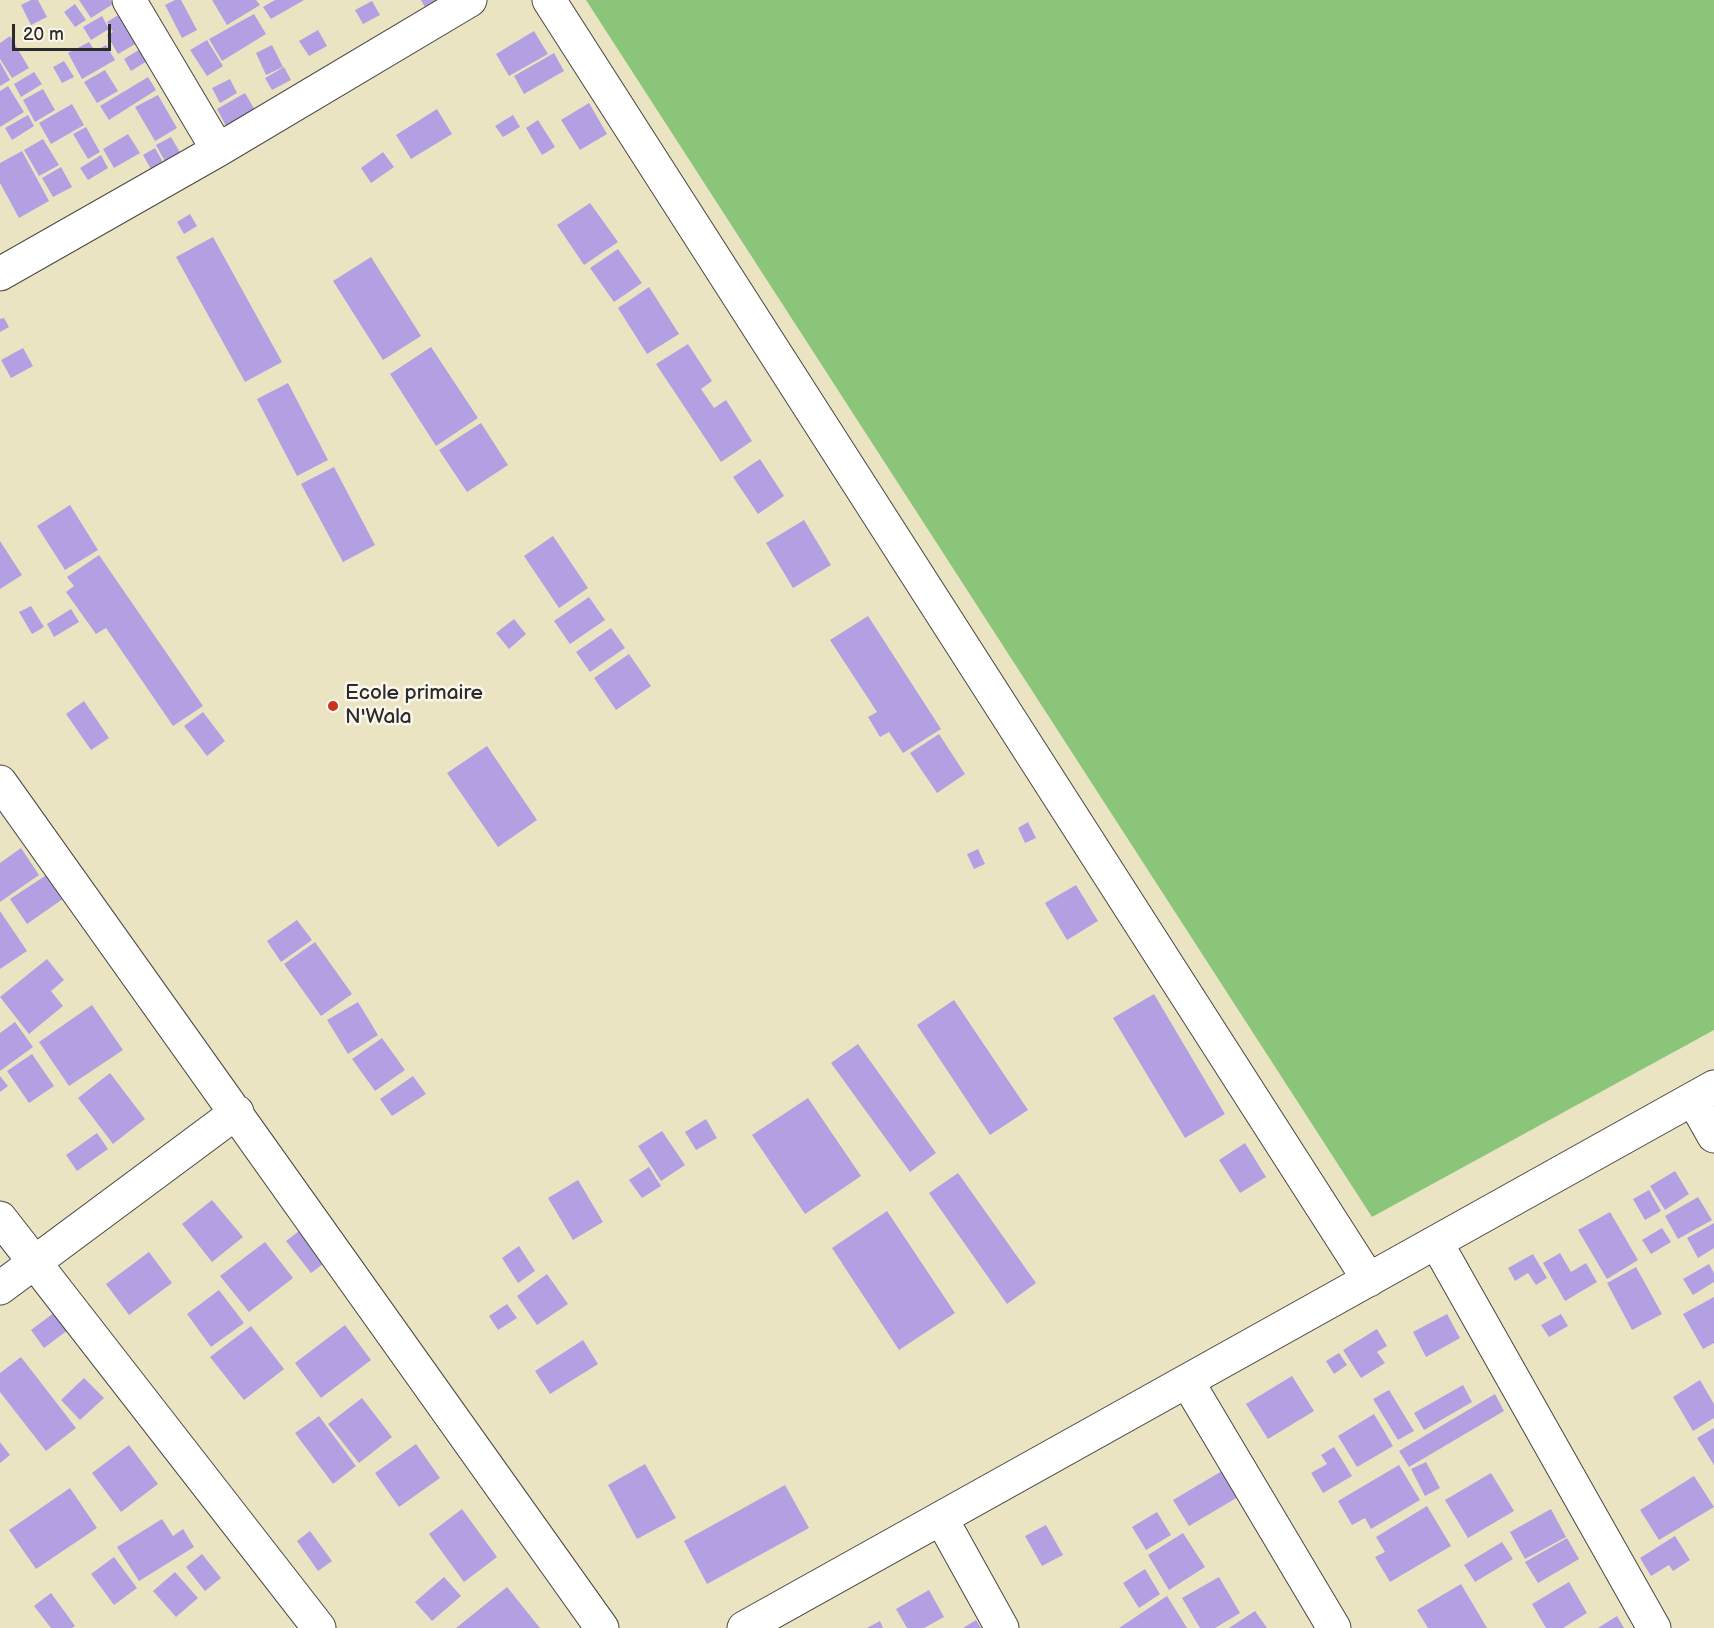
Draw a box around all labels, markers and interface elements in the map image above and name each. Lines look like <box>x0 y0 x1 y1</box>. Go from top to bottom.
scale bar <box>15 12 114 50</box>
text: 20 m <box>23 24 64 45</box>
place label: Ecole primaire N'Wala <box>345 681 483 731</box>
marker: Ecole primaire N'Wala <box>326 699 340 713</box>

